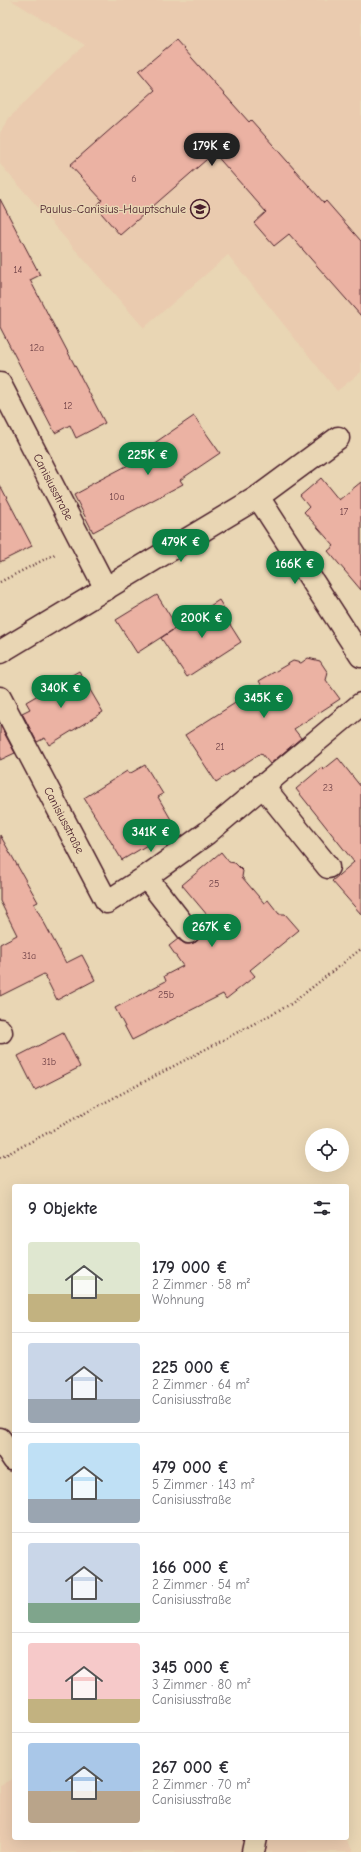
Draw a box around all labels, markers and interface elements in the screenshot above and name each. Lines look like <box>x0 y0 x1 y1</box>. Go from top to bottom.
pin: 179K € <box>179 133 245 167</box>
text: 179K € <box>193 138 231 153</box>
house number: 6 <box>131 173 137 185</box>
school or university icon: Paulus-Canisius-Hauptschule <box>189 198 211 220</box>
place label: Paulus-Canisius-Hauptschule <box>40 202 186 216</box>
house number: 14 <box>14 264 23 276</box>
house number: 12a <box>30 342 44 354</box>
house number: 12 <box>63 400 73 412</box>
pin: 225K € <box>115 442 181 476</box>
text: 225K € <box>128 447 168 462</box>
street label: Canisiusstraße <box>30 451 76 523</box>
house number: 10a <box>109 491 125 503</box>
house number: 17 <box>340 506 349 518</box>
pin: 479K € <box>148 529 214 563</box>
text: 479K € <box>161 534 201 549</box>
pin: 166K € <box>262 551 328 585</box>
text: 166K € <box>275 556 315 571</box>
pin: 200K € <box>169 605 235 639</box>
text: 200K € <box>181 610 223 625</box>
pin: 340K € <box>28 675 94 709</box>
text: 340K € <box>41 680 81 695</box>
pin: 345K € <box>231 685 297 719</box>
text: 345K € <box>244 690 284 705</box>
house number: 21 <box>215 741 225 753</box>
house number: 23 <box>323 782 333 794</box>
street label: Canisiusstraße <box>41 784 87 856</box>
pin: 341K € <box>118 819 184 853</box>
text: 341K € <box>132 824 170 839</box>
house number: 25 <box>209 878 219 890</box>
pin: 267K € <box>179 914 245 948</box>
text: 267K € <box>192 919 232 934</box>
house number: 31a <box>22 950 36 962</box>
house number: 25b <box>158 989 174 1001</box>
house number: 31b <box>42 1056 56 1068</box>
map controls <box>305 1128 349 1172</box>
button: locate <box>305 1128 349 1172</box>
icon: filters <box>311 1197 333 1219</box>
text: 9 Objekte <box>28 1199 97 1218</box>
icon: home <box>60 1258 108 1306</box>
text: 179 000 € <box>152 1258 228 1277</box>
text: 2 Zimmer · 58 m² <box>152 1277 250 1292</box>
text: Wohnung <box>152 1292 205 1307</box>
text: 225 000 € <box>152 1358 231 1377</box>
icon: home <box>60 1359 108 1407</box>
text: 2 Zimmer · 64 m² <box>152 1377 249 1392</box>
text: Canisiusstraße <box>152 1392 231 1407</box>
text: 479 000 € <box>152 1458 229 1477</box>
icon: home <box>60 1459 108 1507</box>
text: 5 Zimmer · 143 m² <box>152 1477 254 1492</box>
text: Canisiusstraße <box>152 1492 231 1507</box>
text: 166 000 € <box>152 1558 229 1577</box>
icon: home <box>60 1559 108 1607</box>
text: 2 Zimmer · 54 m² <box>152 1577 249 1592</box>
text: Canisiusstraße <box>152 1592 231 1607</box>
text: 345 000 € <box>152 1658 230 1677</box>
icon: home <box>60 1659 108 1707</box>
text: 3 Zimmer · 80 m² <box>152 1677 251 1692</box>
text: Canisiusstraße <box>152 1692 231 1707</box>
text: 267 000 € <box>152 1758 230 1777</box>
icon: home <box>60 1759 108 1807</box>
text: 2 Zimmer · 70 m² <box>152 1777 250 1792</box>
text: Canisiusstraße <box>152 1792 231 1807</box>

